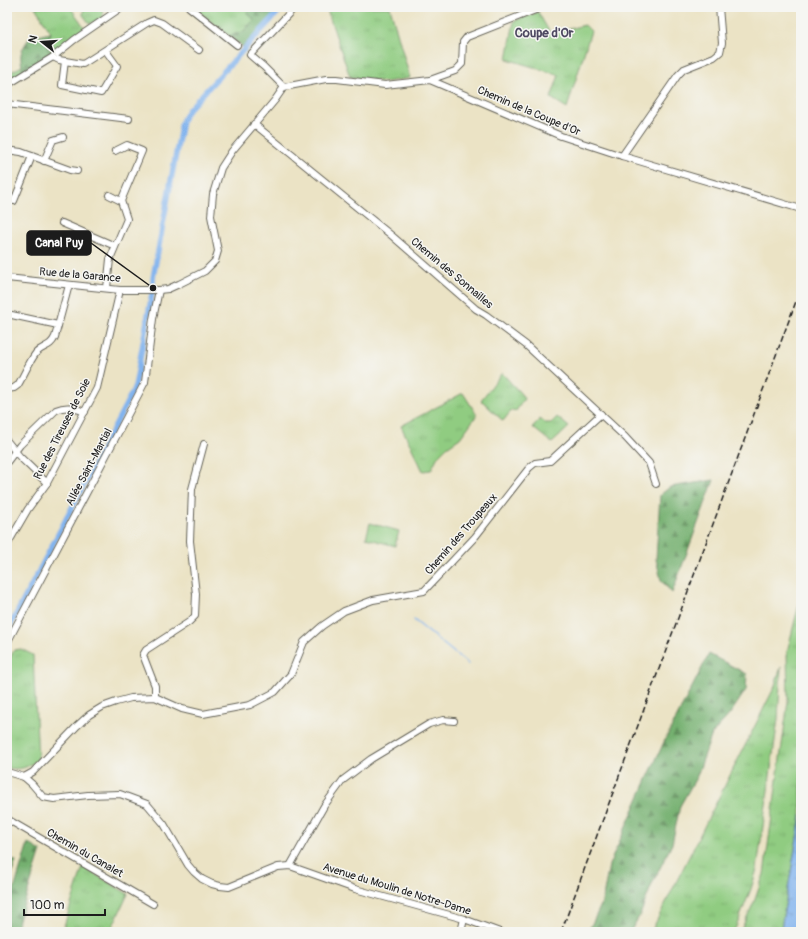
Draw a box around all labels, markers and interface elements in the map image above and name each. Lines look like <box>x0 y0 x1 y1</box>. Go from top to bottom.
north arrow <box>22 22 62 62</box>
district label: Coupe d'Or <box>515 25 574 41</box>
text: N <box>26 33 40 45</box>
street label: Chemin de la Coupe d'Or <box>476 83 583 139</box>
callout: Canal Puy <box>27 231 91 255</box>
street label: Chemin des Sonnailles <box>408 235 496 311</box>
text: Canal Puy <box>35 236 84 251</box>
street label: Rue de la Garance <box>39 265 122 285</box>
street label: Rue des Tireuses de Soie <box>31 376 93 482</box>
street label: Allée Saint-Martial <box>63 426 115 508</box>
street label: Chemin des Troupeaux <box>422 491 500 577</box>
street label: Chemin du Canalet <box>44 826 126 880</box>
street label: Avenue du Moulin de Notre-Dame <box>321 860 473 918</box>
scale bar <box>24 891 105 917</box>
text: 100 m <box>30 898 65 913</box>

